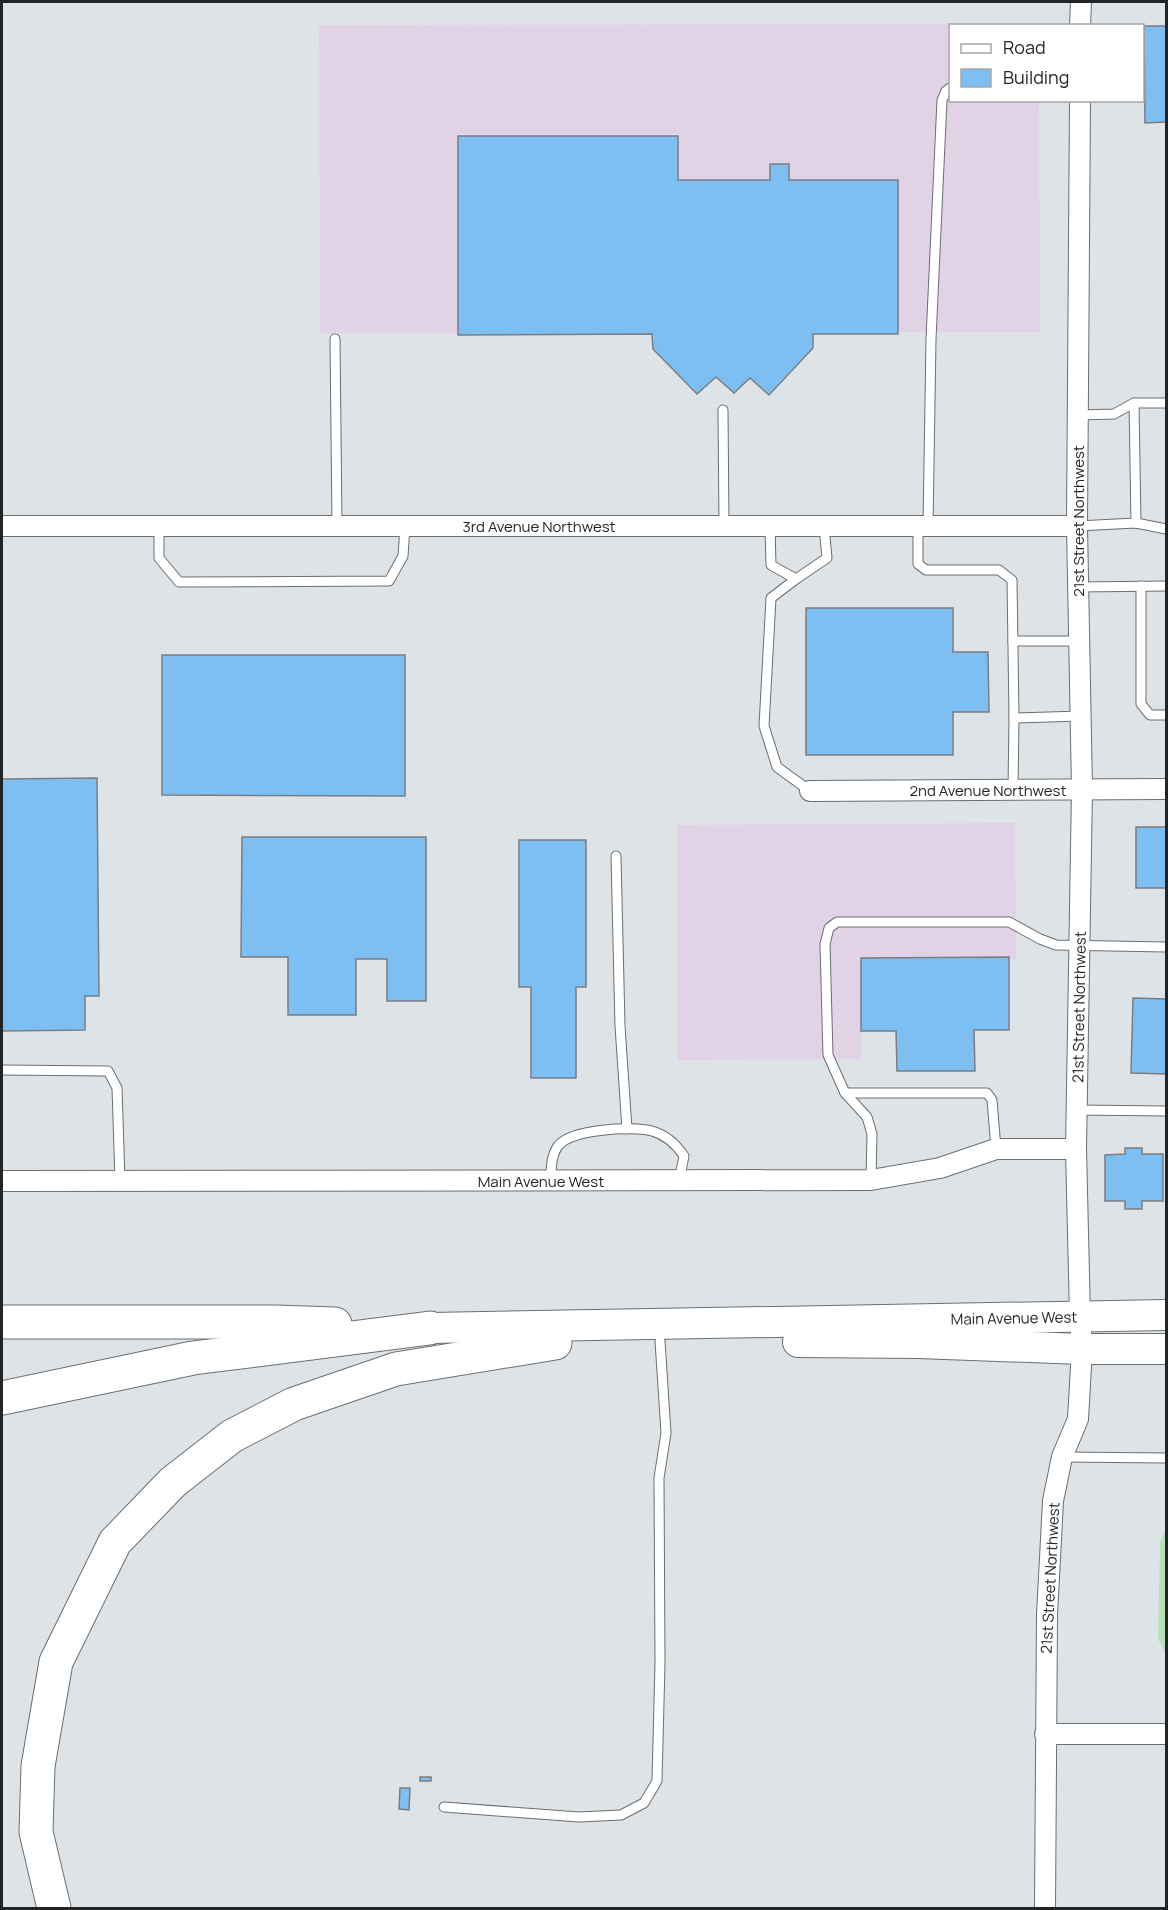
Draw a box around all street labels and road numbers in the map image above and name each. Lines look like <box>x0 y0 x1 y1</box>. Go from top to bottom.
street label: 21st Street Northwest <box>1068 445 1089 597</box>
street label: 3rd Avenue Northwest <box>462 516 616 537</box>
street label: 2nd Avenue Northwest <box>910 780 1066 801</box>
street label: 21st Street Northwest <box>1067 931 1091 1083</box>
street label: Main Avenue West <box>478 1171 604 1192</box>
street label: Main Avenue West <box>951 1306 1077 1330</box>
street label: 21st Street Northwest <box>1036 1502 1064 1654</box>

